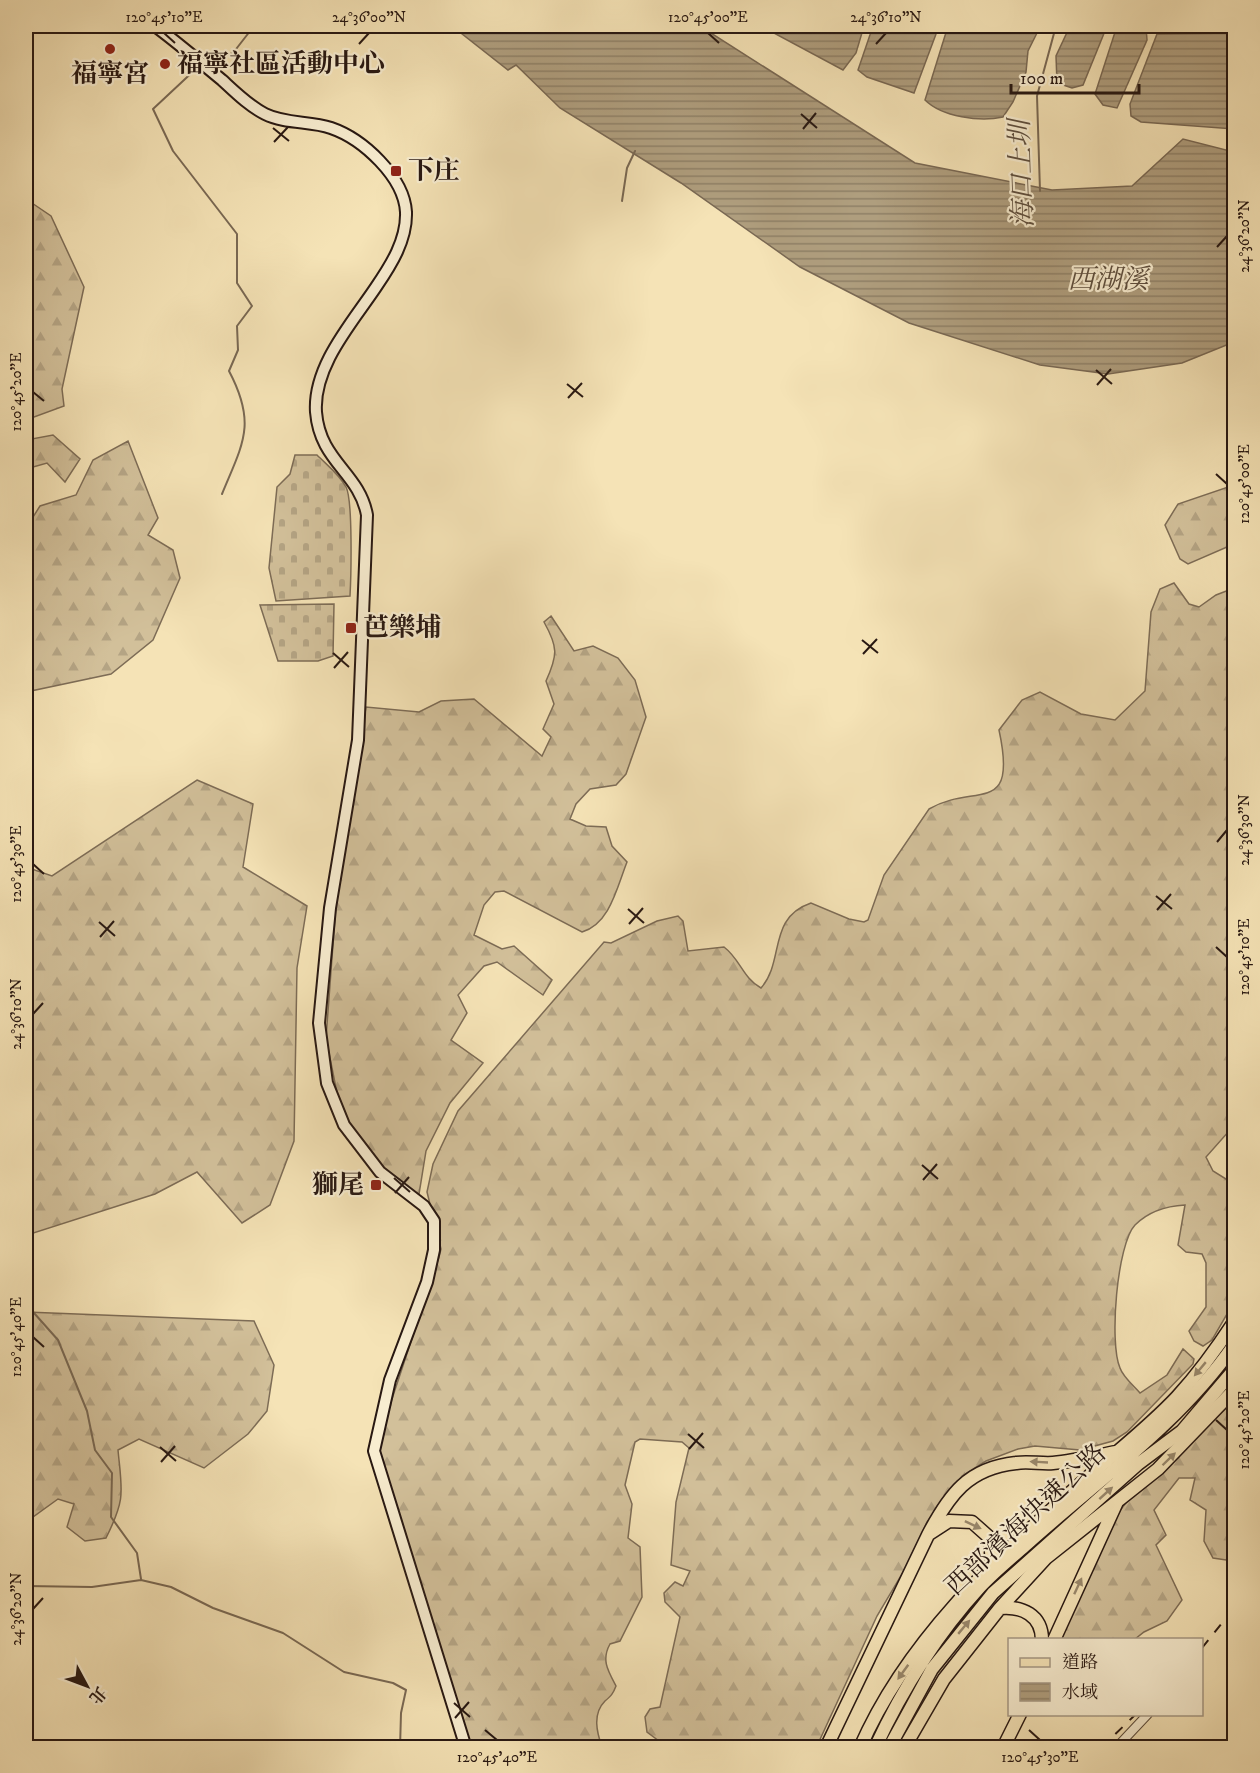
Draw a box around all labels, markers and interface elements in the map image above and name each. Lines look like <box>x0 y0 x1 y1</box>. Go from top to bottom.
text: 120°45'10"E <box>125 8 203 27</box>
text: 24°36'00"N <box>332 8 406 27</box>
text: 120°45'00"E <box>668 8 748 27</box>
text: 24°36'10"N <box>850 8 922 27</box>
marker: 福寧宮 <box>103 42 117 56</box>
place label: 福寧社區活動中心 <box>177 48 385 81</box>
marker: 福寧社區活動中心 <box>158 57 172 71</box>
scale bar <box>1011 57 1138 95</box>
place label: 福寧宮 <box>71 58 149 91</box>
text: 100 m <box>1020 68 1063 90</box>
water label: 海口上圳 <box>1003 115 1041 229</box>
place label: 下庄 <box>408 155 460 188</box>
marker: 下庄 <box>389 164 403 178</box>
text: 24°36'20"N <box>1235 199 1254 273</box>
water label: 西湖溪 <box>1068 263 1151 297</box>
text: 120°45'20"E <box>7 352 26 432</box>
text: 120°45'00"E <box>1235 444 1254 524</box>
place label: 芭樂埔 <box>363 612 441 645</box>
marker: 芭樂埔 <box>344 621 358 635</box>
text: 24°36'30"N <box>1235 794 1254 866</box>
text: 120°45'30"E <box>7 825 26 903</box>
text: 120°45'10"E <box>1235 918 1254 996</box>
text: 24°36'10"N <box>7 978 26 1050</box>
place label: 獅尾 <box>312 1169 364 1202</box>
marker: 獅尾 <box>369 1178 383 1192</box>
text: 120°45'40"E <box>7 1296 26 1377</box>
one-way arrow <box>1194 1361 1207 1376</box>
text: 120°45'20"E <box>1235 1390 1254 1470</box>
street label: 西部濱海快速公路 <box>939 1437 1113 1603</box>
one-way arrow <box>1161 1452 1175 1466</box>
one-way arrow <box>1029 1458 1048 1467</box>
one-way arrow <box>1098 1486 1113 1500</box>
one-way arrow <box>964 1519 982 1529</box>
text: 24°36'20"N <box>7 1572 26 1646</box>
one-way arrow <box>1074 1578 1083 1595</box>
one-way arrow <box>958 1619 971 1635</box>
legend <box>1008 1638 1203 1716</box>
text: 道路 <box>1062 1652 1098 1674</box>
north arrow <box>57 1656 117 1716</box>
one-way arrow <box>897 1664 909 1680</box>
text: 水域 <box>1062 1682 1098 1704</box>
text: 北 <box>85 1683 110 1708</box>
text: 120°45'40"E <box>457 1748 538 1767</box>
text: 120°45'30"E <box>1001 1748 1079 1767</box>

